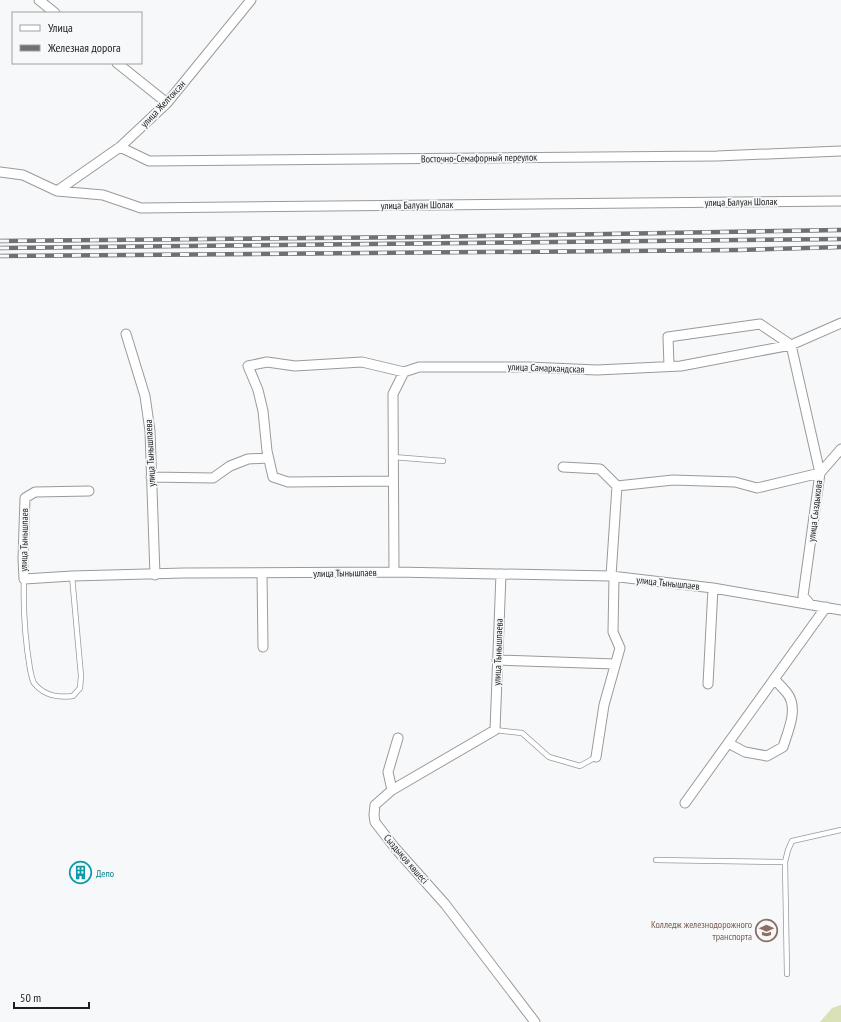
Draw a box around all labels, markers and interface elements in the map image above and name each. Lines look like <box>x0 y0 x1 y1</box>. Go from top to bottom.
legend <box>12 12 142 64</box>
text: Улица <box>48 20 73 35</box>
text: Железная дорога <box>47 40 121 55</box>
street label: улица Желтоксан <box>138 78 188 130</box>
street label: Восточно-Семафорный переулок <box>421 150 537 166</box>
street label: улица Балуан Шолак <box>705 195 778 209</box>
street label: улица Балуан Шолак <box>381 198 454 212</box>
street label: улица Самаркандская <box>507 360 585 376</box>
street label: улица Тынышпаева <box>142 419 158 487</box>
street label: улица Сыздыкова <box>805 479 825 543</box>
street label: улица Тынышпаев <box>17 508 31 572</box>
street label: улица Тынышпаев <box>313 566 377 580</box>
street label: улица Тынышпаев <box>636 573 700 593</box>
street label: улица Тынышпаева <box>490 618 506 686</box>
street label: Сыздықов көшесі <box>381 832 431 886</box>
building icon: Депо <box>68 860 94 886</box>
place label: Депо <box>96 867 114 880</box>
school or university icon: Колледж железнодорожного транспорта <box>754 917 780 943</box>
place label: Колледж железнодорожного транспорта <box>651 918 752 943</box>
scale bar <box>14 984 89 1010</box>
text: 50 m <box>20 990 41 1005</box>

